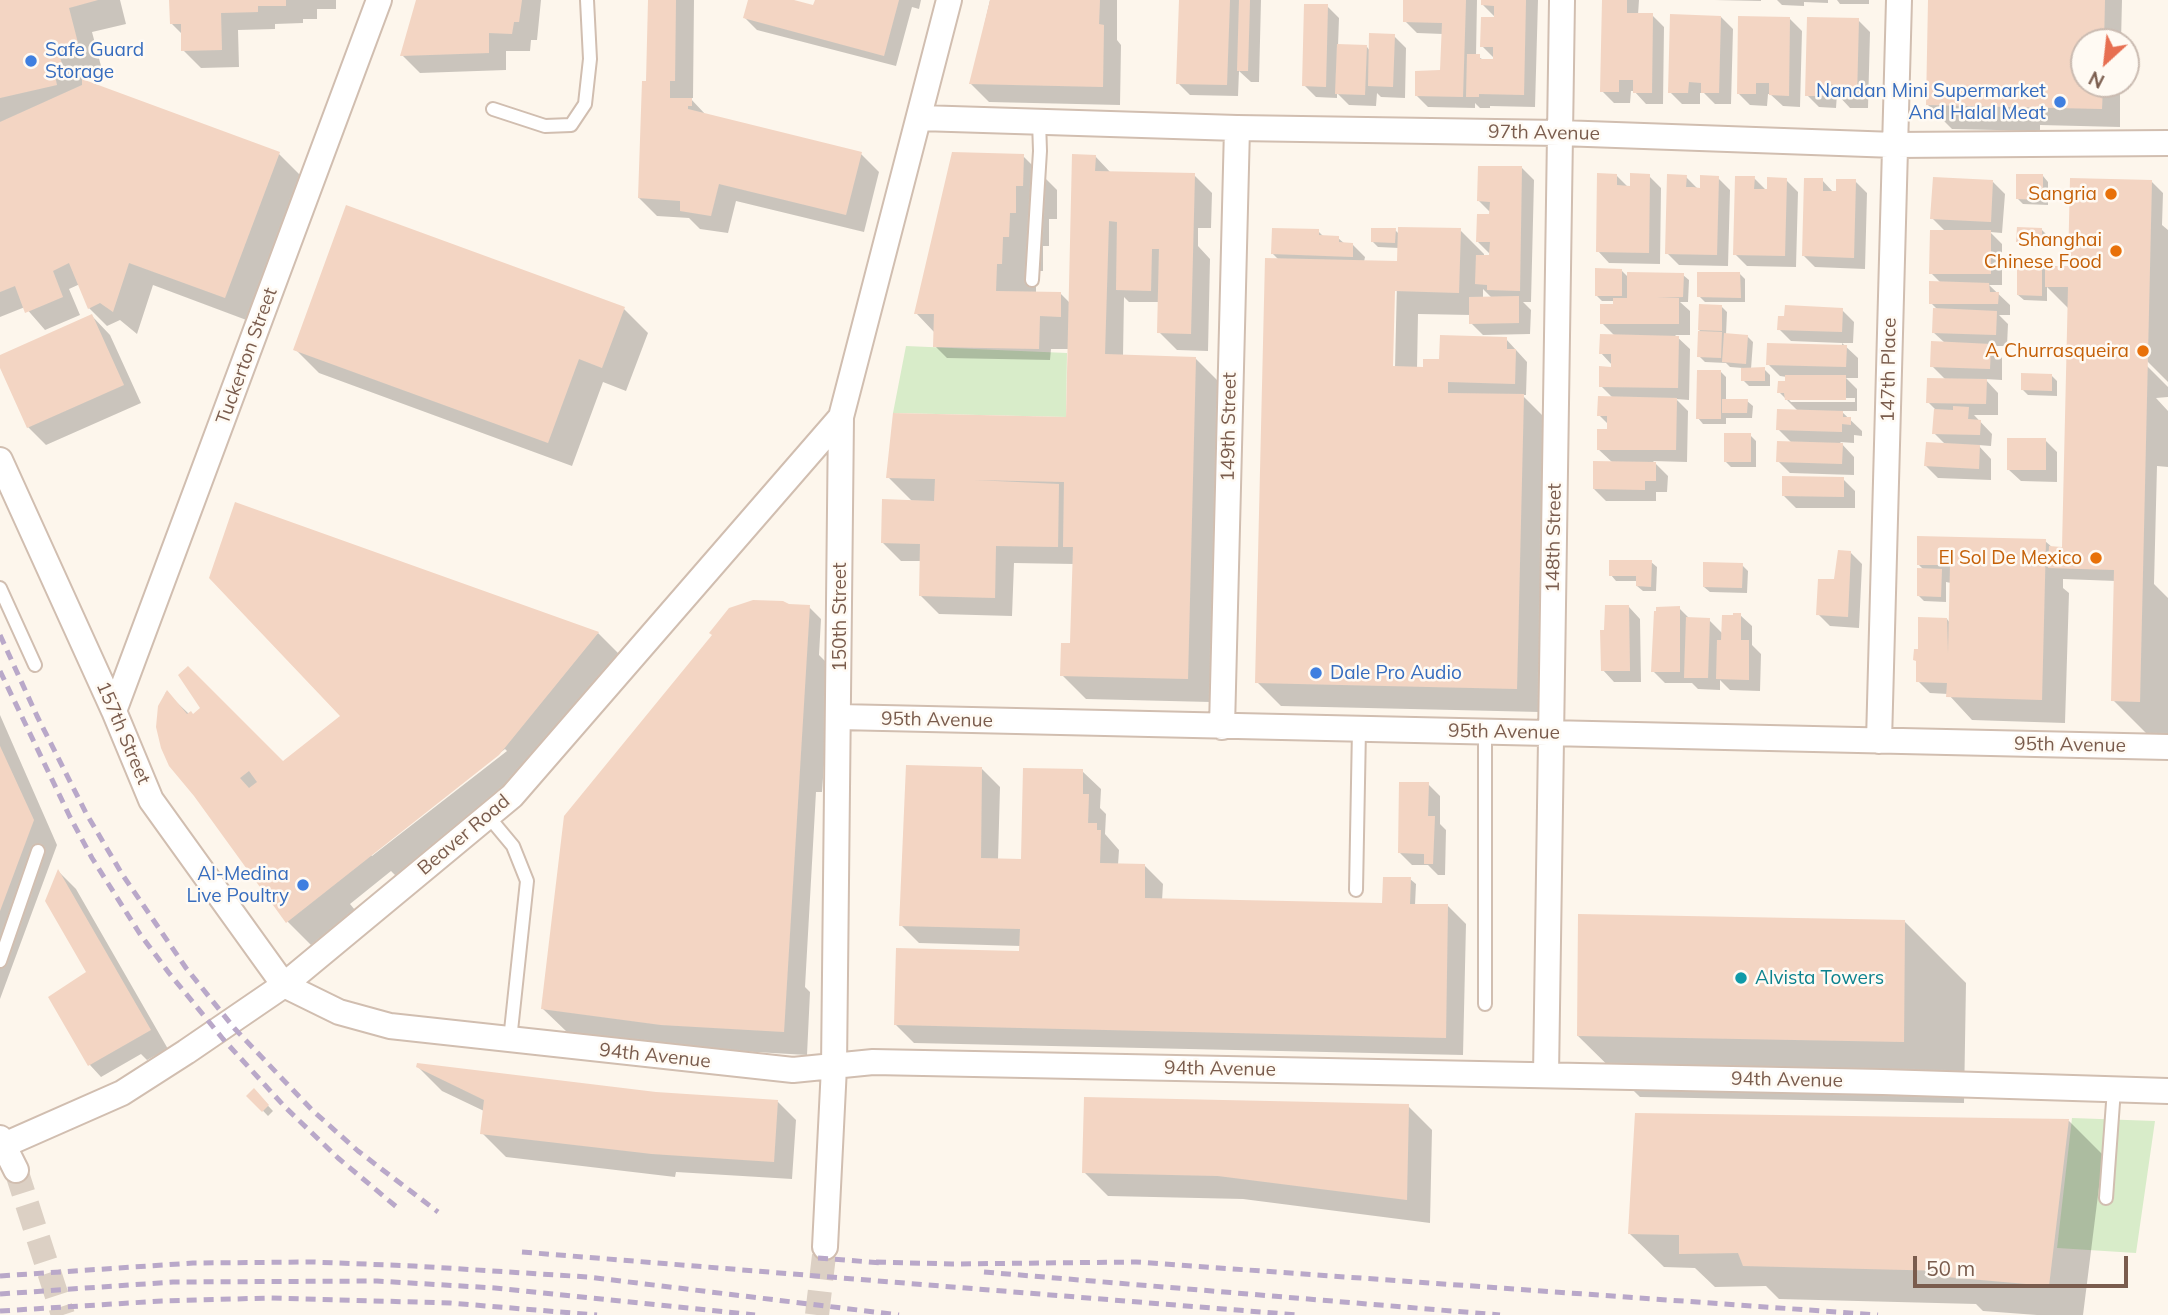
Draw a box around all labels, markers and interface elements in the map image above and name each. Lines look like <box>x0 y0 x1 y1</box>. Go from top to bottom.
north arrow <box>2070 28 2140 98</box>
place label: Safe Guard Storage <box>45 39 144 83</box>
marker: Safe Guard Storage <box>23 53 39 69</box>
text: N <box>2085 66 2108 94</box>
place label: Nandan Mini Supermarket And Halal Meat <box>1816 80 2046 124</box>
marker: Nandan Mini Supermarket And Halal Meat <box>2052 94 2068 110</box>
street label: 97th Avenue <box>1488 121 1600 145</box>
place label: Sangria <box>2028 183 2097 205</box>
marker: Sangria <box>2103 186 2119 202</box>
place label: Shanghai Chinese Food <box>1984 229 2102 273</box>
marker: Shanghai Chinese Food <box>2108 243 2124 259</box>
street label: Tuckerton Street <box>212 285 282 427</box>
street label: 147th Place <box>1877 317 1901 423</box>
place label: A Churrasqueira <box>1985 340 2129 362</box>
marker: A Churrasqueira <box>2135 343 2151 359</box>
street label: 149th Street <box>1217 372 1241 482</box>
street label: 148th Street <box>1542 483 1566 593</box>
place label: El Sol De Mexico <box>1938 547 2082 569</box>
marker: El Sol De Mexico <box>2088 550 2104 566</box>
street label: 150th Street <box>829 562 851 672</box>
place label: Dale Pro Audio <box>1330 662 1462 684</box>
marker: Dale Pro Audio <box>1308 665 1324 681</box>
street label: 157th Street <box>91 678 155 788</box>
street label: 95th Avenue <box>881 708 993 732</box>
street label: 95th Avenue <box>1448 720 1560 744</box>
street label: 95th Avenue <box>2014 733 2126 757</box>
street label: Beaver Road <box>413 790 515 880</box>
place label: Al-Medina Live Poultry <box>186 863 289 907</box>
marker: Al-Medina Live Poultry <box>295 877 311 893</box>
place label: Alvista Towers <box>1755 967 1884 989</box>
marker: Alvista Towers <box>1733 970 1749 986</box>
street label: 94th Avenue <box>598 1039 712 1073</box>
street label: 94th Avenue <box>1164 1057 1276 1081</box>
street label: 94th Avenue <box>1731 1068 1843 1092</box>
scale bar <box>1916 1242 2131 1286</box>
text: 50 m <box>1926 1255 1975 1281</box>

